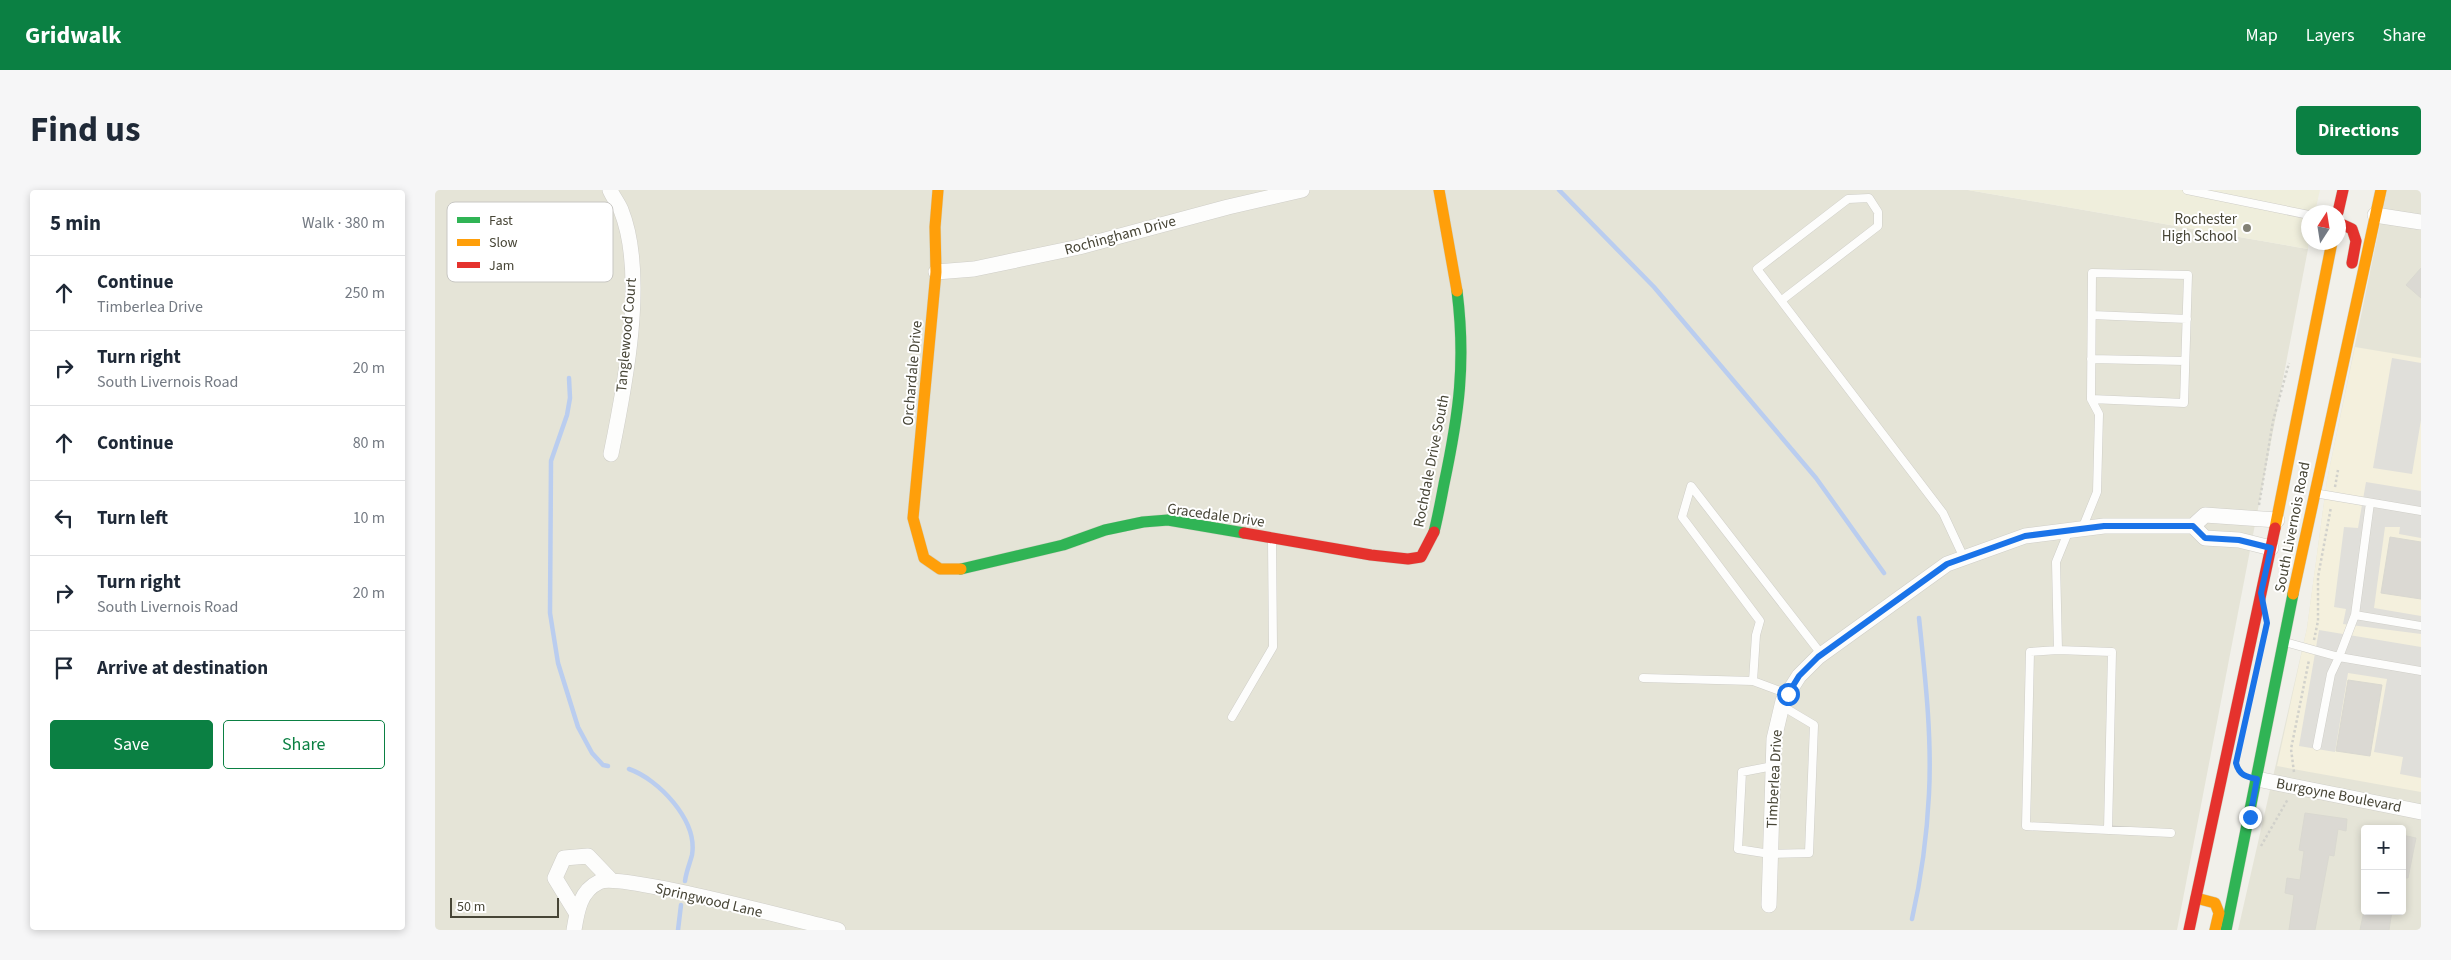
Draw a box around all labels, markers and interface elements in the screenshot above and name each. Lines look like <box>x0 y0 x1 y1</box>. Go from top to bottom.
text: Gridwalk <box>25 18 121 53</box>
text: Map <box>2246 23 2278 48</box>
text: Layers <box>2306 23 2355 48</box>
text: Share <box>2383 23 2426 48</box>
text: Find us <box>30 105 140 155</box>
button: Directions <box>2296 106 2421 155</box>
legend <box>447 202 613 282</box>
north arrow <box>2301 205 2346 250</box>
text: 5 min <box>50 208 101 238</box>
place label: Rochester High School <box>2162 209 2238 247</box>
text: Fast <box>489 211 513 231</box>
street label: Rochingham Drive <box>1062 211 1178 260</box>
text: Walk · 380 m <box>302 212 385 234</box>
marker: Rochester High School <box>2241 222 2253 234</box>
text: Slow <box>489 233 518 253</box>
text: Jam <box>489 256 514 276</box>
text: Continue <box>97 269 174 296</box>
street label: Tanglewood Court <box>611 277 642 393</box>
icon: ahead <box>50 279 78 307</box>
text: 250 m <box>345 282 385 304</box>
text: Timberlea Drive <box>97 296 203 318</box>
street label: Orchardale Drive <box>897 320 928 426</box>
text: Turn right <box>97 344 181 371</box>
icon: right <box>50 354 78 382</box>
text: 20 m <box>353 357 385 379</box>
text: South Livernois Road <box>97 371 238 393</box>
street label: Rochdale Drive South <box>1408 393 1455 529</box>
icon: ahead <box>50 429 78 457</box>
text: Continue <box>97 430 174 457</box>
text: 80 m <box>353 432 385 454</box>
street label: South Livernois Road <box>2270 460 2315 594</box>
street label: Gracedale Drive <box>1166 498 1266 533</box>
icon: left <box>50 504 78 532</box>
text: Turn left <box>97 505 168 532</box>
text: 10 m <box>353 507 385 529</box>
text: Turn right <box>97 569 181 596</box>
icon: right <box>50 579 78 607</box>
text: 20 m <box>353 582 385 604</box>
text: South Livernois Road <box>97 596 238 618</box>
icon: arrive <box>50 654 78 682</box>
text: Arrive at destination <box>97 655 268 682</box>
route start <box>1777 683 1800 706</box>
button: Save <box>50 720 213 769</box>
button: Share <box>223 720 385 769</box>
street label: Timberlea Drive <box>1761 729 1788 829</box>
street label: Burgoyne Boulevard <box>2274 773 2403 818</box>
route end <box>2239 806 2262 829</box>
map controls <box>2361 825 2406 915</box>
button: + <box>2361 825 2406 870</box>
button: − <box>2361 870 2406 915</box>
street label: Springwood Lane <box>653 878 765 923</box>
scale bar <box>450 895 559 918</box>
text: 50 m <box>457 897 485 917</box>

